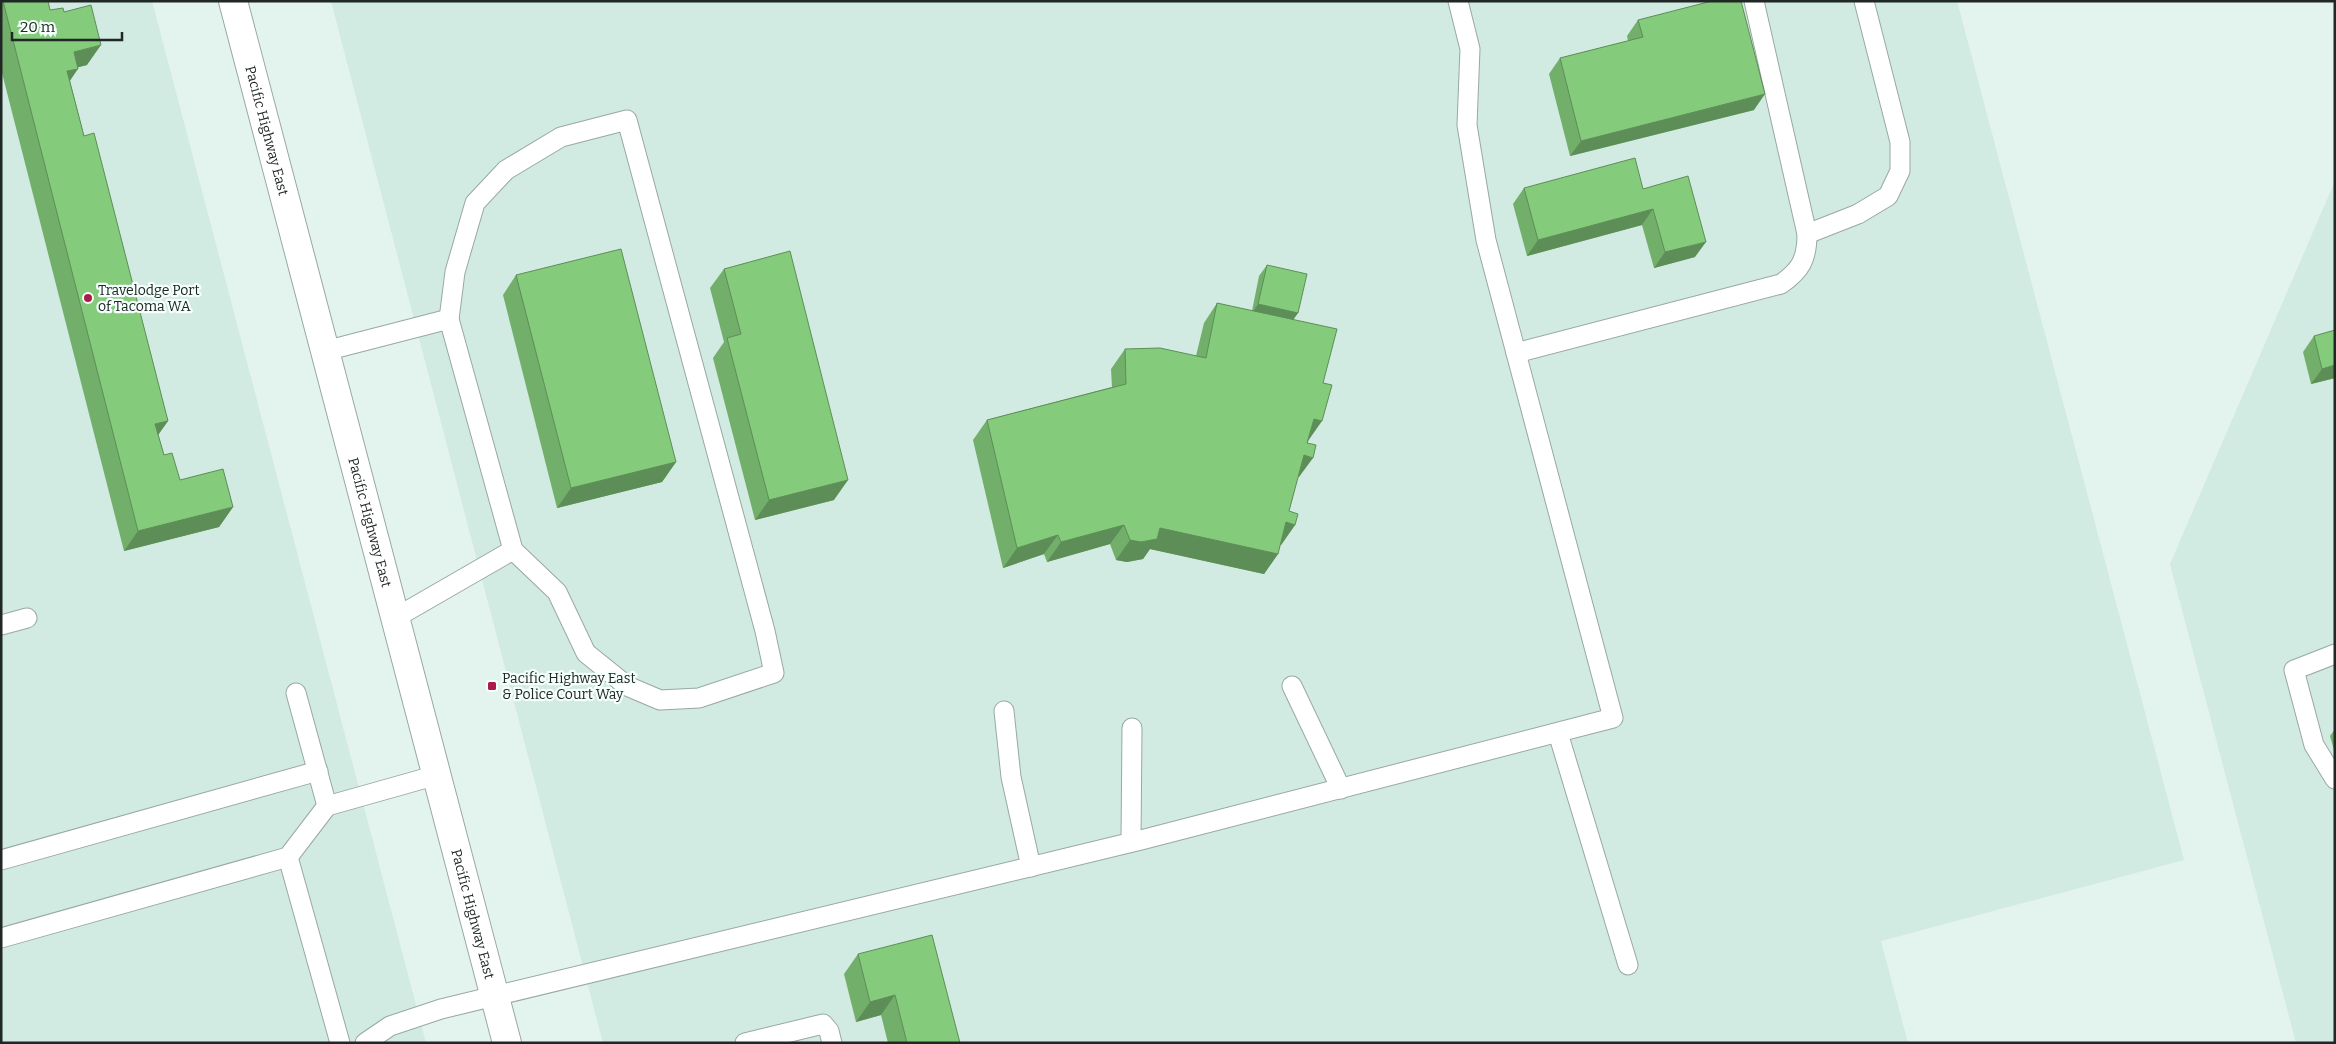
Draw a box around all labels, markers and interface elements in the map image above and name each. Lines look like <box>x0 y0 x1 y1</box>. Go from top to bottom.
scale bar <box>12 10 122 42</box>
text: 20 m <box>20 18 56 36</box>
street label: Pacific Highway East <box>241 64 292 198</box>
place label: Travelodge Port of Tacoma WA <box>98 282 200 315</box>
marker: Travelodge Port of Tacoma WA <box>82 292 94 304</box>
street label: Pacific Highway East <box>344 456 395 589</box>
place label: Pacific Highway East & Police Court Way <box>502 670 636 703</box>
marker: Pacific Highway East & Police Court Way <box>486 680 498 692</box>
street label: Pacific Highway East <box>447 847 498 981</box>

